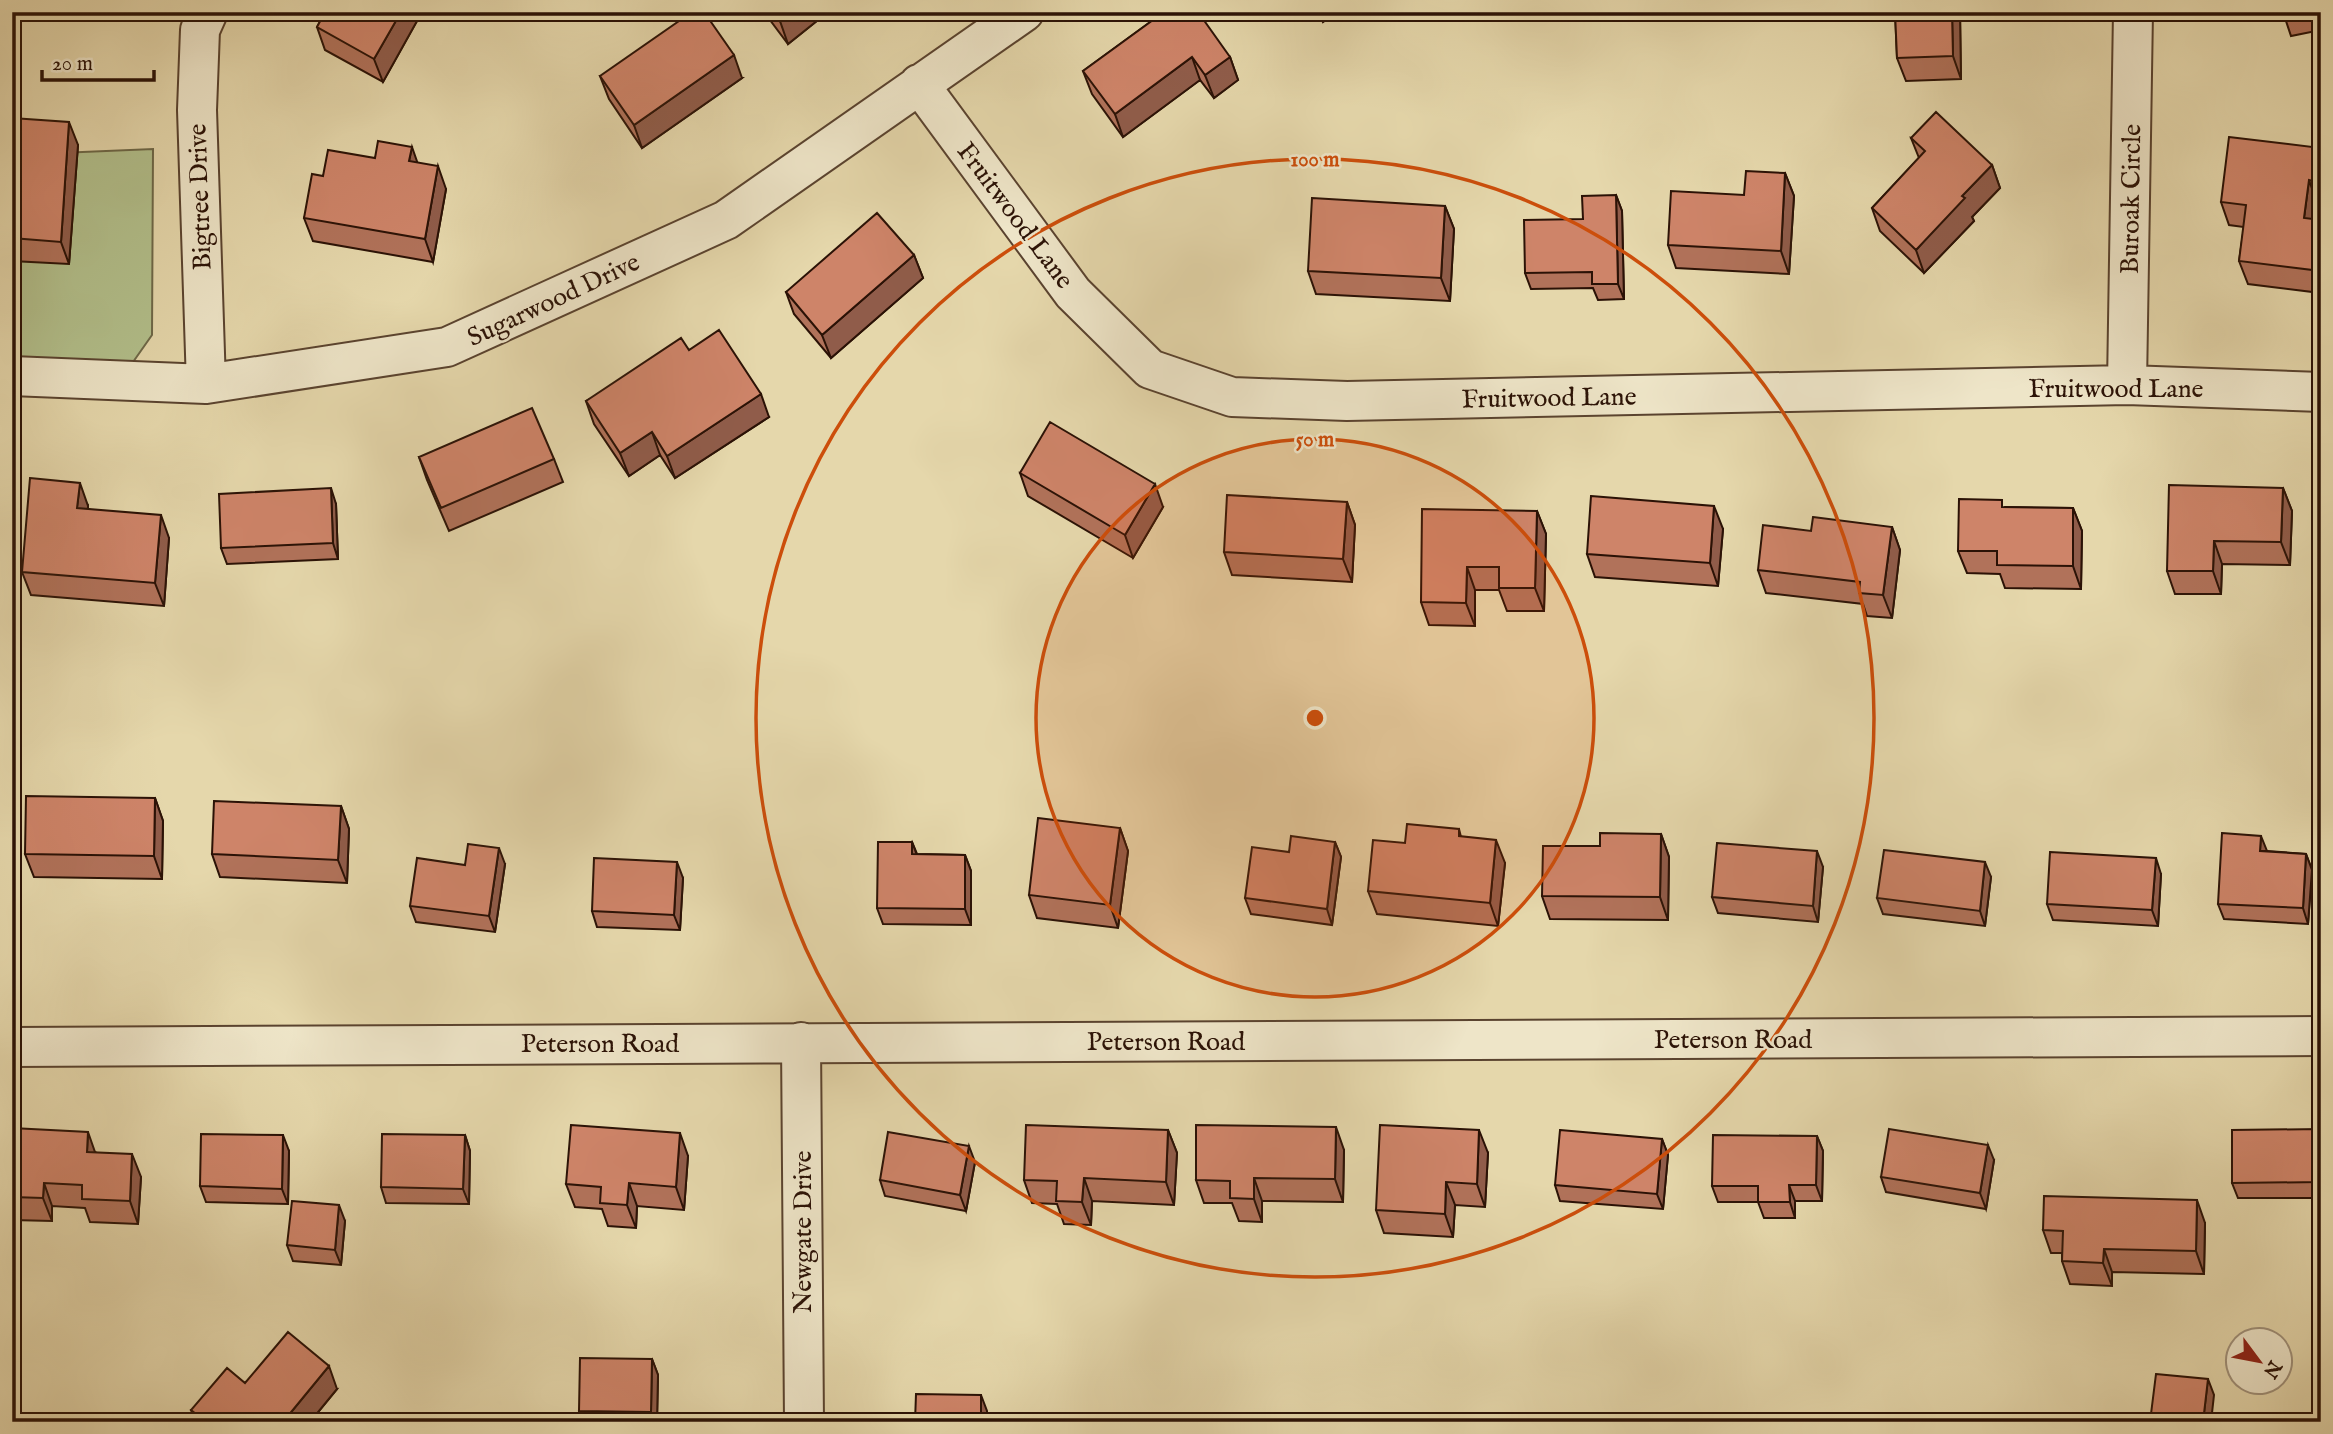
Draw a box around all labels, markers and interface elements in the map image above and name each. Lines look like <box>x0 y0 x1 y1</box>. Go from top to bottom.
scale bar <box>42 38 154 82</box>
text: 20 m <box>52 51 93 78</box>
street label: Bigtree Drive <box>181 123 220 271</box>
street label: Buroak Circle <box>2114 124 2149 274</box>
street label: Fruitwood Lane <box>949 136 1081 296</box>
text: 100 m <box>1290 147 1340 174</box>
street label: Sugarwood Drive <box>462 246 645 355</box>
street label: Fruitwood Lane <box>2029 373 2204 406</box>
street label: Fruitwood Lane <box>1461 380 1637 417</box>
text: 50 m <box>1296 427 1335 454</box>
centre of rings <box>1303 706 1327 730</box>
street label: Peterson Road <box>1654 1024 1812 1057</box>
street label: Peterson Road <box>1087 1026 1245 1059</box>
street label: Peterson Road <box>521 1028 679 1061</box>
street label: Newgate Drive <box>787 1150 820 1314</box>
north arrow <box>2224 1326 2294 1396</box>
text: N <box>2257 1355 2287 1383</box>

